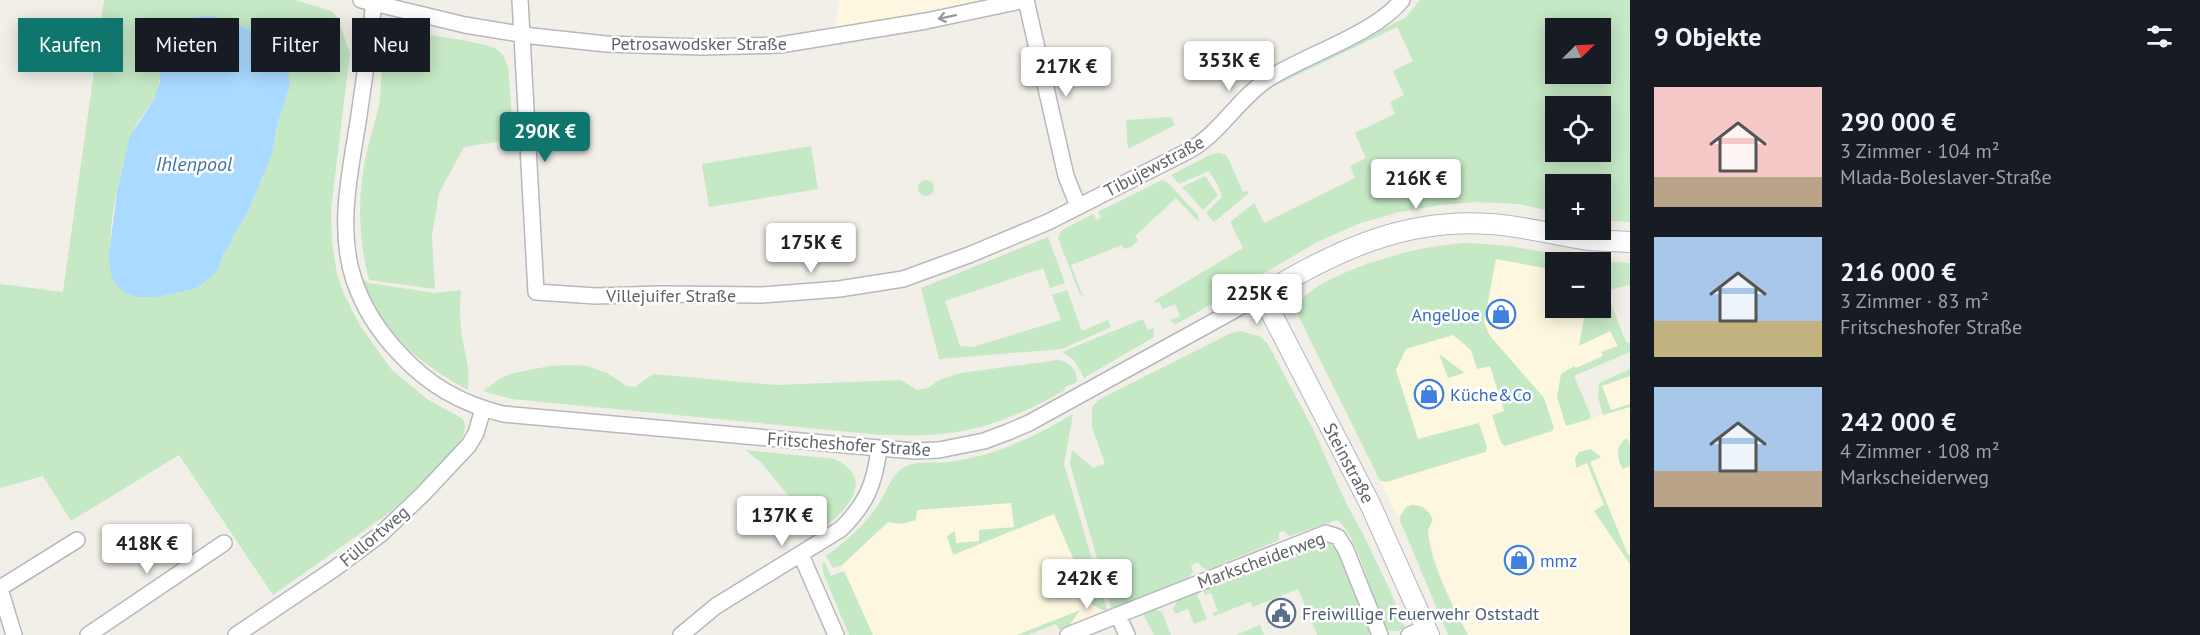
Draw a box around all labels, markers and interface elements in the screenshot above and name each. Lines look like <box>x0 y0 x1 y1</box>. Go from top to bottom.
one-way arrow <box>938 12 957 23</box>
chip: Kaufen <box>18 18 123 72</box>
chip: Mieten <box>135 18 239 72</box>
chip: Filter <box>251 18 340 72</box>
chip: Neu <box>352 18 430 72</box>
north arrow <box>1545 18 1611 84</box>
map controls <box>1545 18 1611 318</box>
text: 9 Objekte <box>1654 20 1761 53</box>
icon: filters <box>2143 20 2176 53</box>
street label: Petrosawodsker Straße <box>611 32 787 55</box>
pin: 353K € <box>1180 41 1278 92</box>
pin: 217K € <box>1017 47 1115 98</box>
text: 353K € <box>1198 47 1260 73</box>
text: 217K € <box>1035 53 1097 79</box>
button: locate <box>1545 96 1611 162</box>
text: 290 000 € <box>1840 105 1956 138</box>
icon: home <box>1702 111 1774 183</box>
pin: 290K € <box>496 112 594 163</box>
text: 290K € <box>514 118 576 144</box>
street label: Tibujewstraße <box>1100 130 1208 202</box>
text: 3 Zimmer · 104 m² <box>1840 138 2000 164</box>
water label: Ihlenpool <box>156 151 233 177</box>
pin: 216K € <box>1367 159 1465 210</box>
text: Mlada-Boleslaver-Straße <box>1840 164 2052 190</box>
text: 216K € <box>1385 165 1447 191</box>
button: + <box>1545 174 1611 240</box>
pin: 175K € <box>762 223 860 274</box>
text: 175K € <box>780 229 842 255</box>
button: − <box>1545 252 1611 318</box>
text: 216 000 € <box>1840 255 1956 288</box>
icon: home <box>1702 261 1774 333</box>
pin: 225K € <box>1208 274 1306 325</box>
text: 225K € <box>1226 280 1288 306</box>
street label: Villejuifer Straße <box>605 284 736 307</box>
text: 3 Zimmer · 83 m² <box>1840 288 1989 314</box>
shop icon: AngelJoe <box>1485 298 1517 330</box>
place label: AngelJoe <box>1412 303 1480 326</box>
text: Fritscheshofer Straße <box>1840 314 2022 340</box>
shop icon: Küche&Co <box>1413 378 1445 410</box>
place label: Küche&Co <box>1450 383 1532 406</box>
text: 242 000 € <box>1840 405 1956 438</box>
icon: home <box>1702 411 1774 483</box>
street label: Steinstraße <box>1318 419 1380 507</box>
street label: Fritscheshofer Straße <box>766 427 932 461</box>
text: 4 Zimmer · 108 m² <box>1840 438 2000 464</box>
text: Markscheiderweg <box>1840 464 1989 490</box>
pin: 137K € <box>733 496 831 547</box>
street label: Füllortweg <box>335 500 413 572</box>
text: 137K € <box>751 502 813 528</box>
pin: 418K € <box>98 524 196 575</box>
street label: Markscheiderweg <box>1194 526 1328 594</box>
text: 418K € <box>116 530 178 556</box>
shop icon: mmz <box>1503 544 1535 576</box>
place label: mmz <box>1540 549 1577 572</box>
pin: 242K € <box>1038 559 1136 610</box>
text: 242K € <box>1056 565 1118 591</box>
public building icon: Freiwillige Feuerwehr Oststadt <box>1265 597 1297 629</box>
place label: Freiwillige Feuerwehr Oststadt <box>1302 602 1539 625</box>

